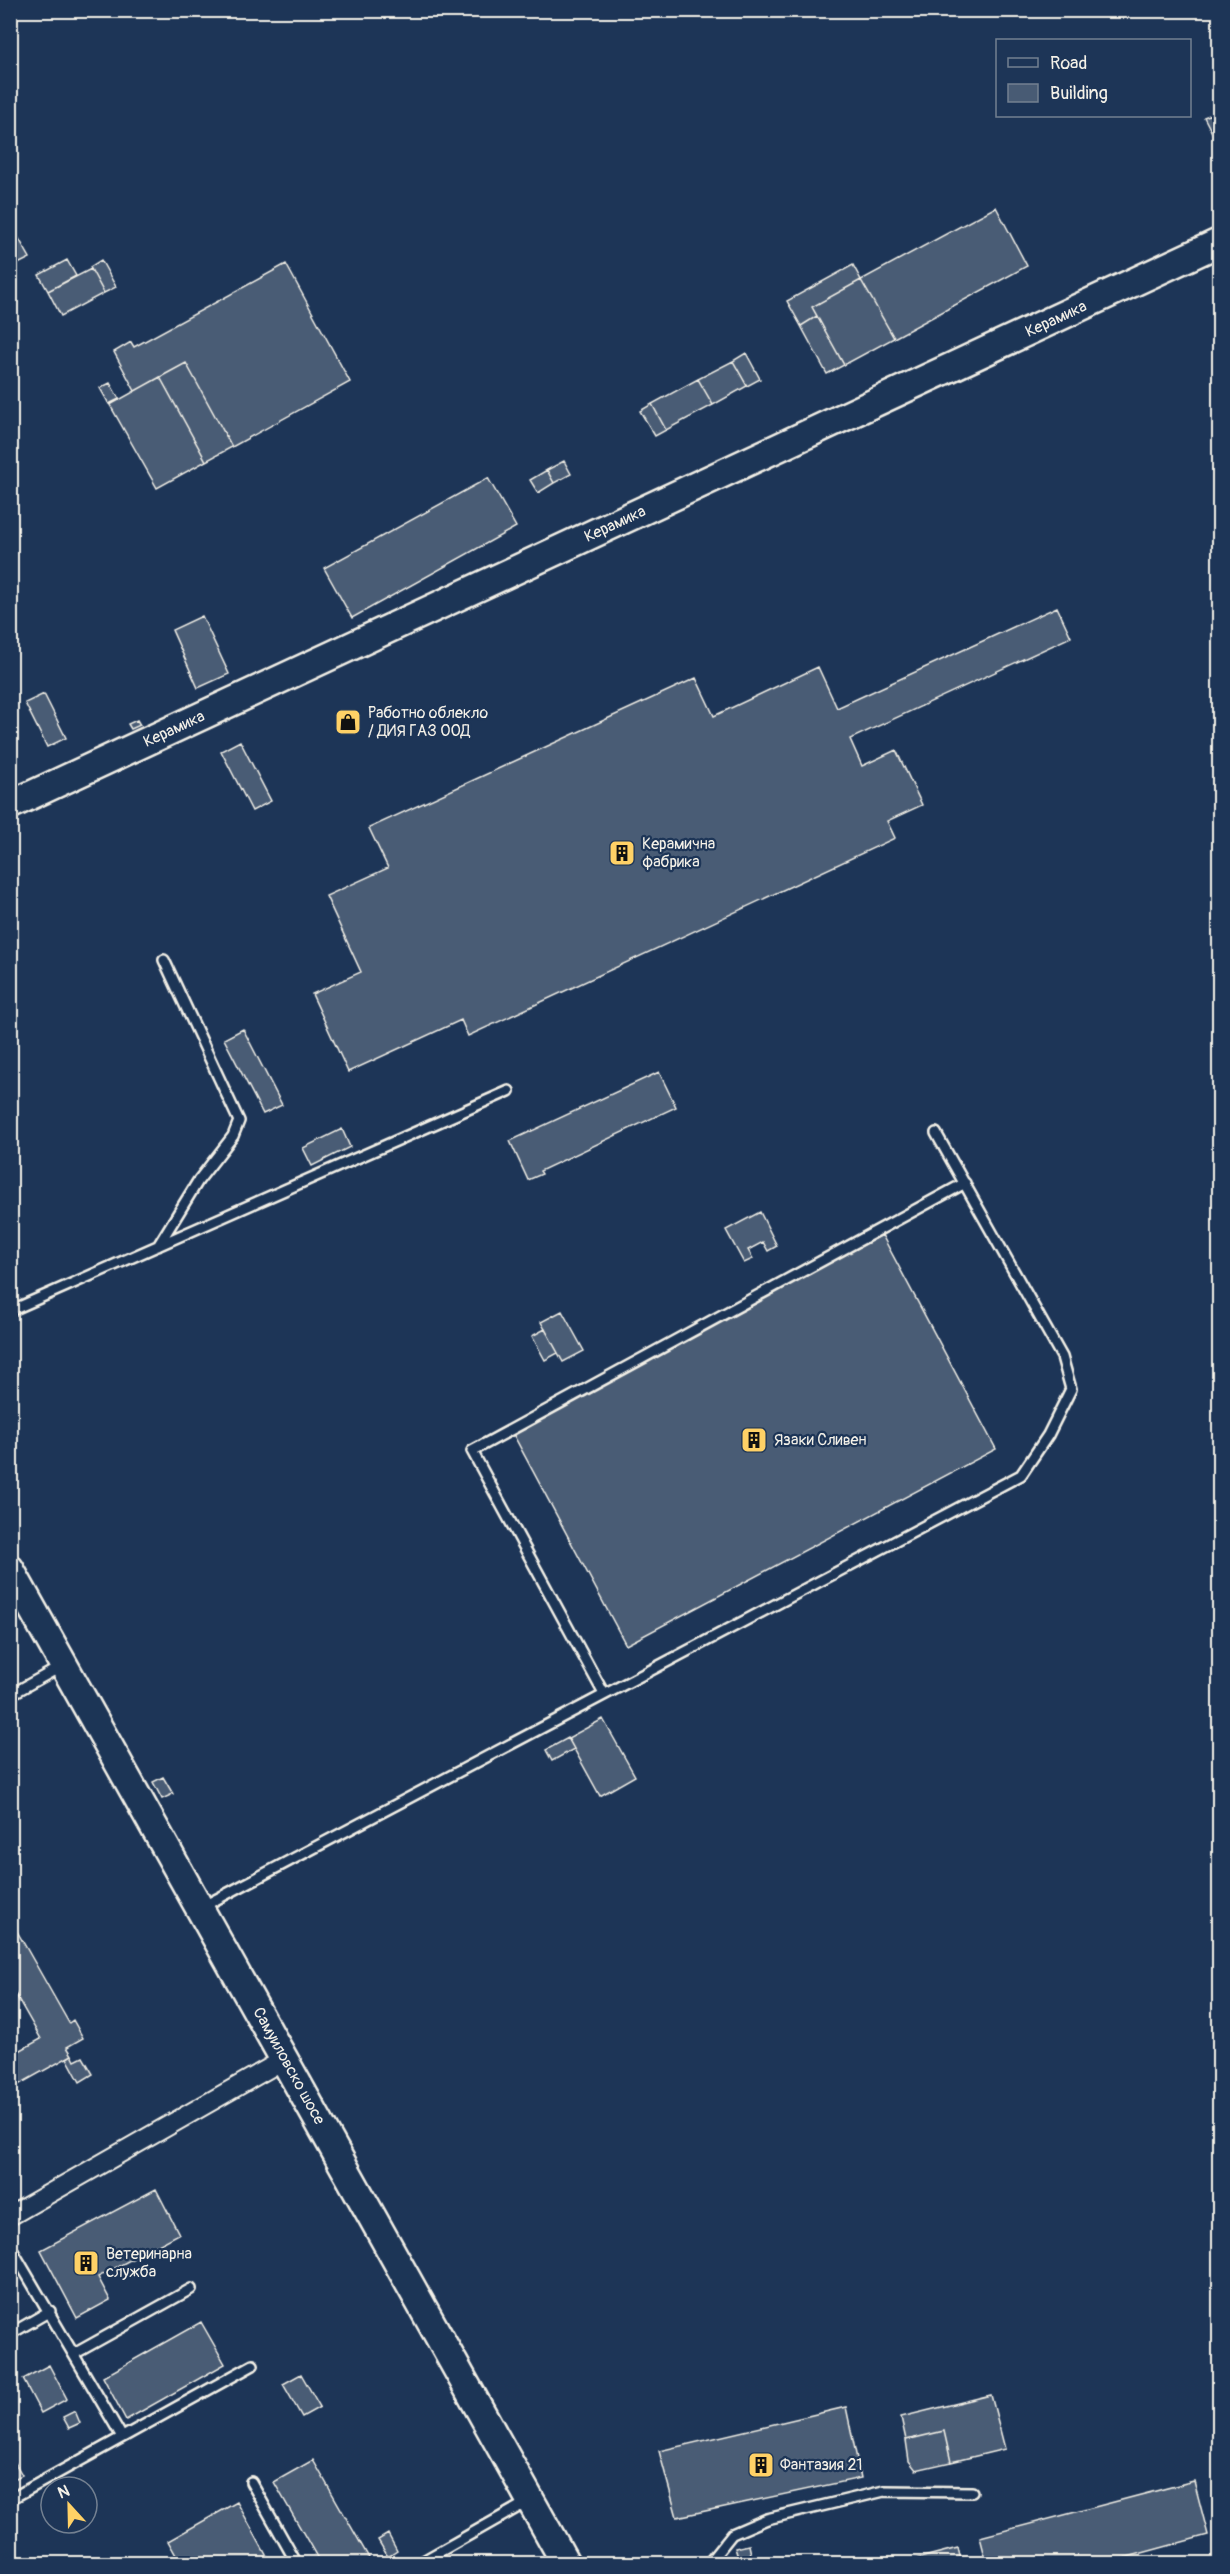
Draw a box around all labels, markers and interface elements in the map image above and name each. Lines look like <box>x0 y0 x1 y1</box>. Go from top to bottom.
legend <box>996 39 1191 117</box>
text: Road <box>1050 52 1087 75</box>
text: Building <box>1050 82 1108 105</box>
street label: Керамика <box>1022 296 1090 342</box>
street label: Керамика <box>581 501 649 547</box>
place label: Работно облекло / ДИЯ ГАЗ ООД <box>368 703 489 741</box>
street label: Керамика <box>140 706 208 752</box>
shop icon: Работно облекло / ДИЯ ГАЗ ООД <box>333 707 363 737</box>
place label: Керамична фабрика <box>642 834 715 872</box>
building icon: Керамична фабрика <box>607 838 637 868</box>
building icon: Язаки Сливен <box>739 1425 769 1455</box>
place label: Язаки Сливен <box>774 1430 866 1450</box>
street label: Самуиловско шосе <box>248 2004 330 2128</box>
place label: Ветеринарна служба <box>106 2244 192 2282</box>
building icon: Ветеринарна служба <box>71 2248 101 2278</box>
building icon: Фантазия 21 <box>746 2450 776 2480</box>
place label: Фантазия 21 <box>780 2455 863 2475</box>
north arrow <box>39 2475 99 2535</box>
text: N <box>55 2481 73 2503</box>

